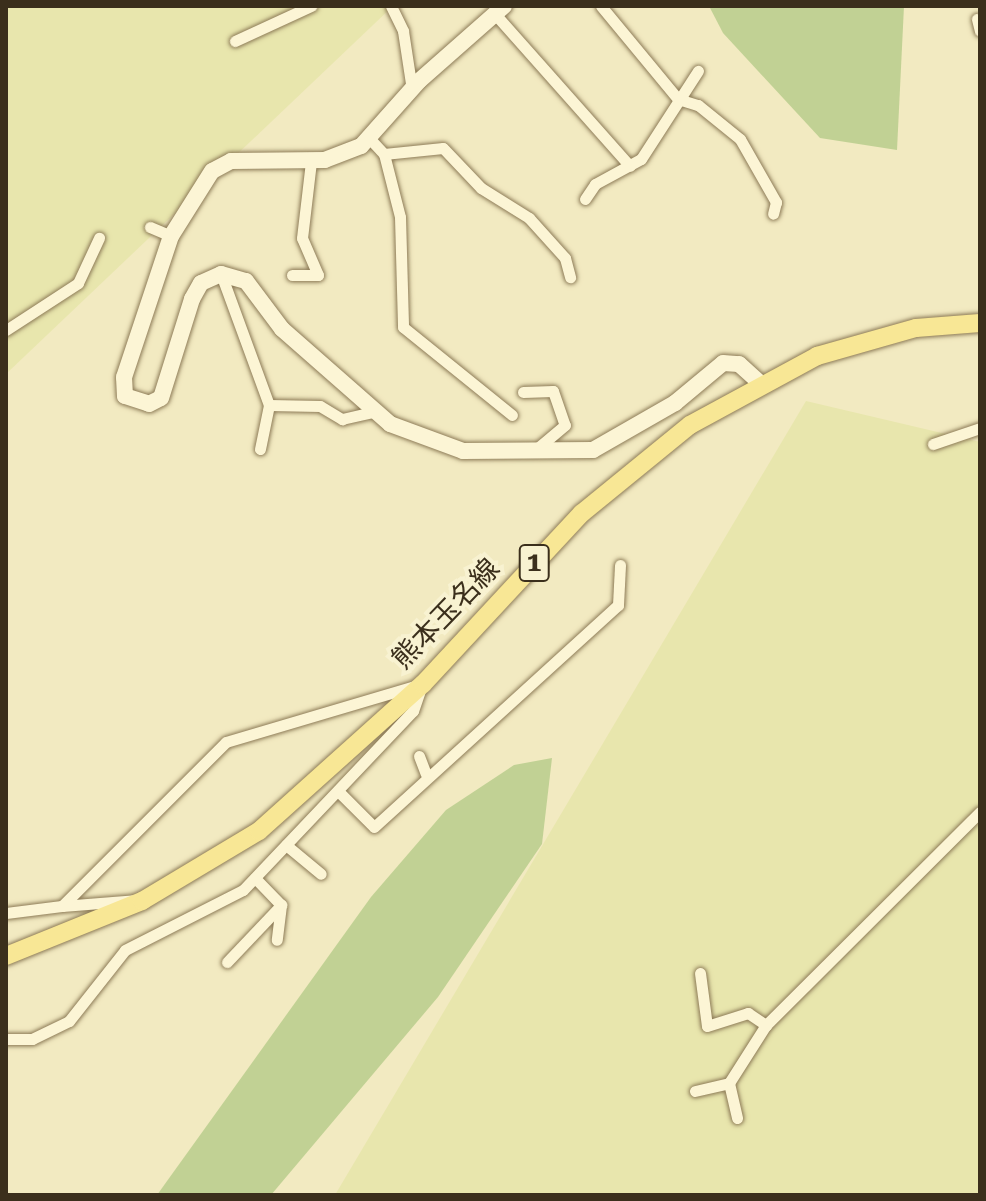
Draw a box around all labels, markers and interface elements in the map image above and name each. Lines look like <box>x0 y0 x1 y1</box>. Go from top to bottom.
road number: 1 <box>518 541 550 585</box>
street label: 熊本玉名線 <box>385 552 507 676</box>

